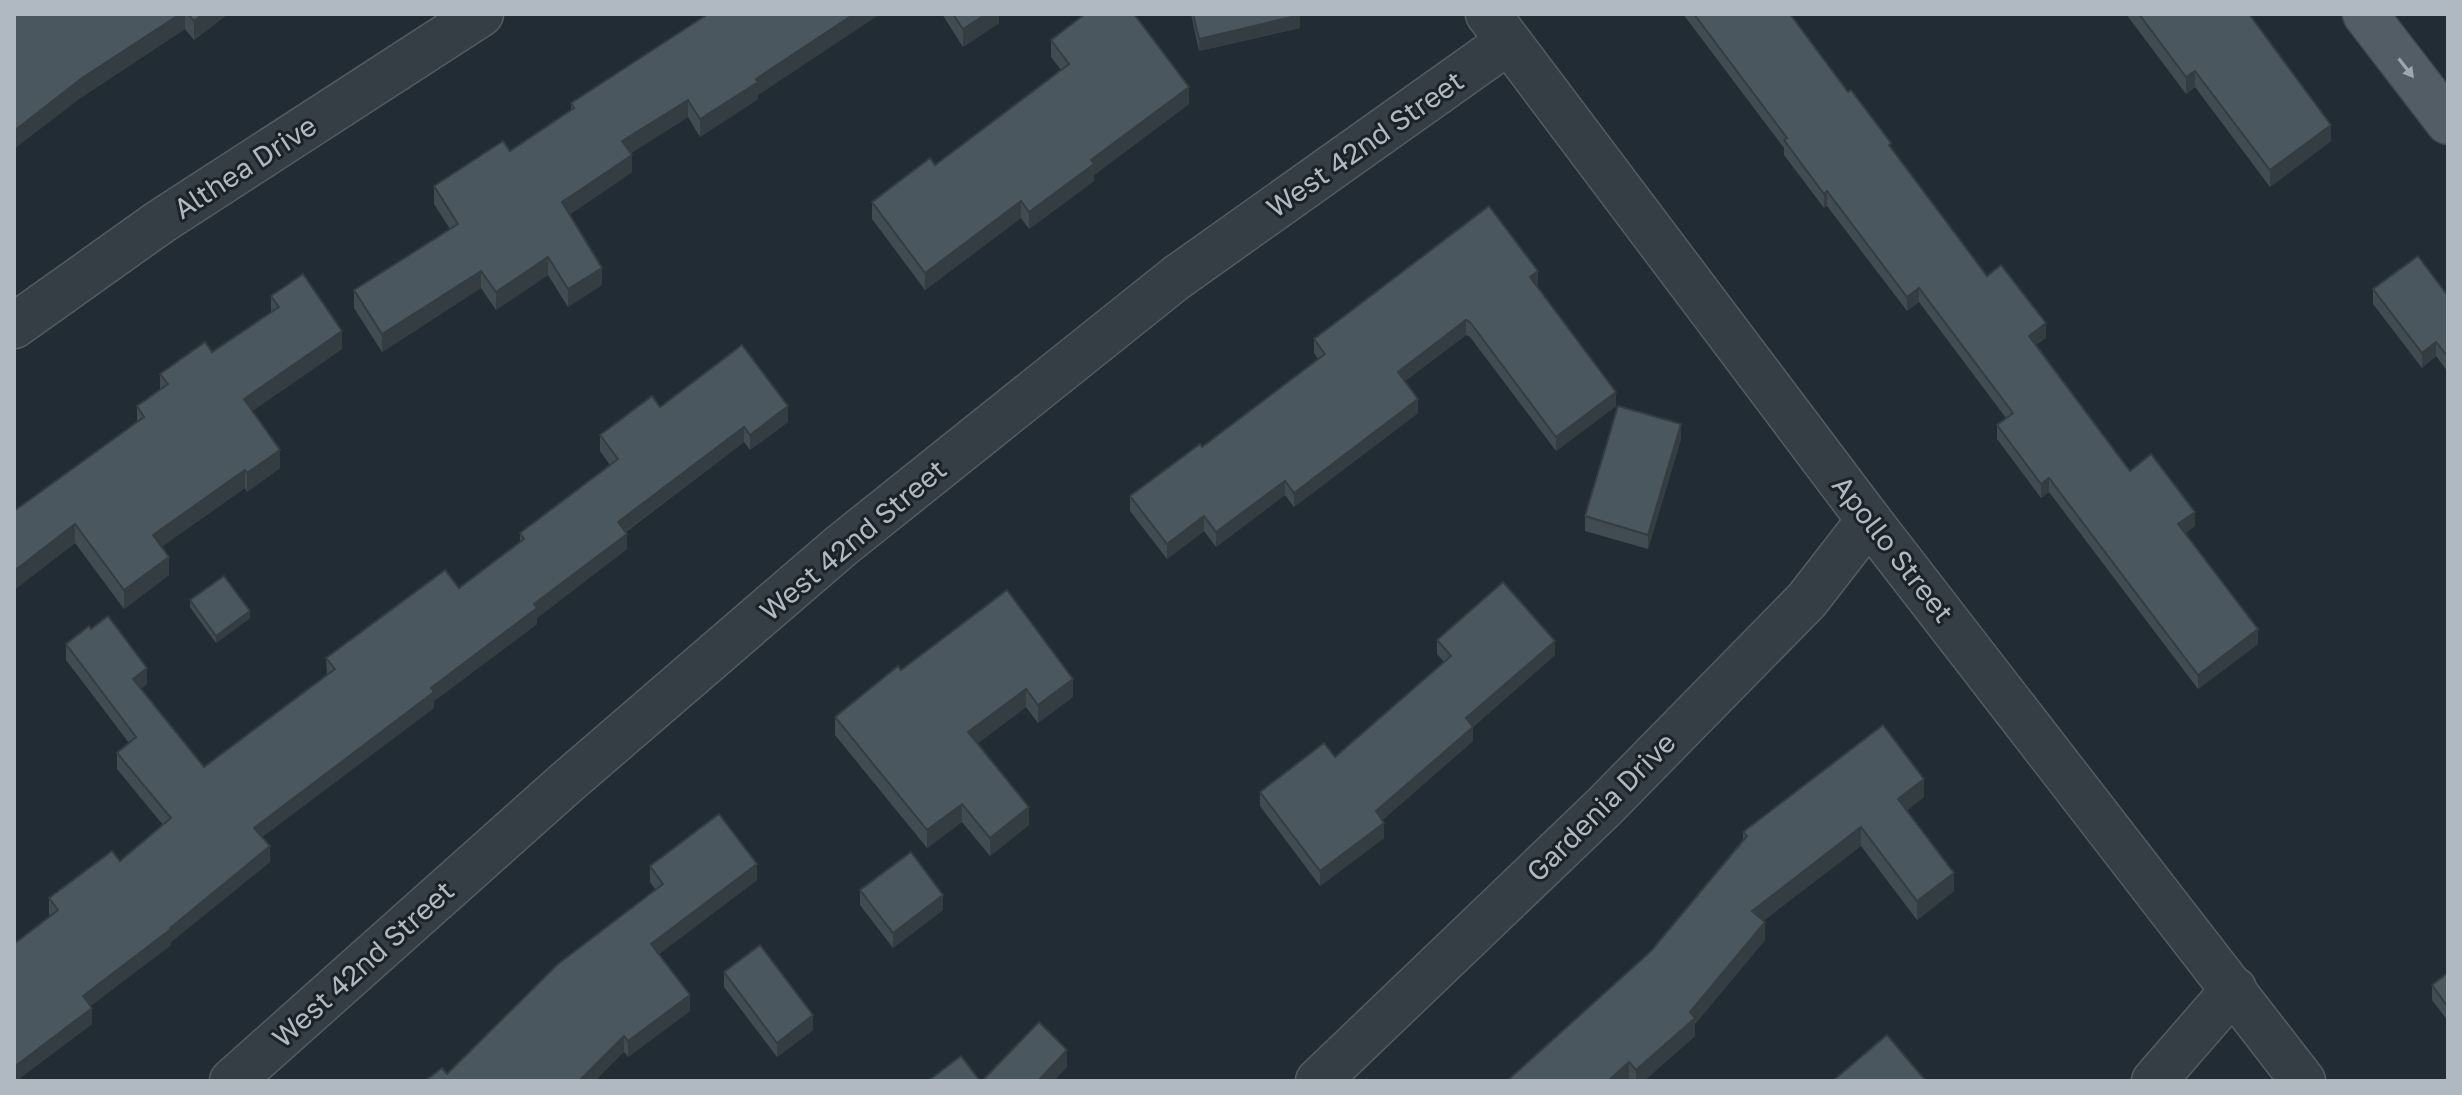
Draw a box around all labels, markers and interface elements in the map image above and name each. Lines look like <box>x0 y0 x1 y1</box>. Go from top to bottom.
one-way arrow <box>2398 58 2414 78</box>
street label: West 42nd Street <box>1260 63 1469 224</box>
street label: Althea Drive <box>167 108 322 225</box>
street label: West 42nd Street <box>753 452 952 627</box>
street label: Apollo Street <box>1826 469 1961 629</box>
street label: Gardenia Drive <box>1519 725 1682 888</box>
street label: West 42nd Street <box>265 874 460 1054</box>

